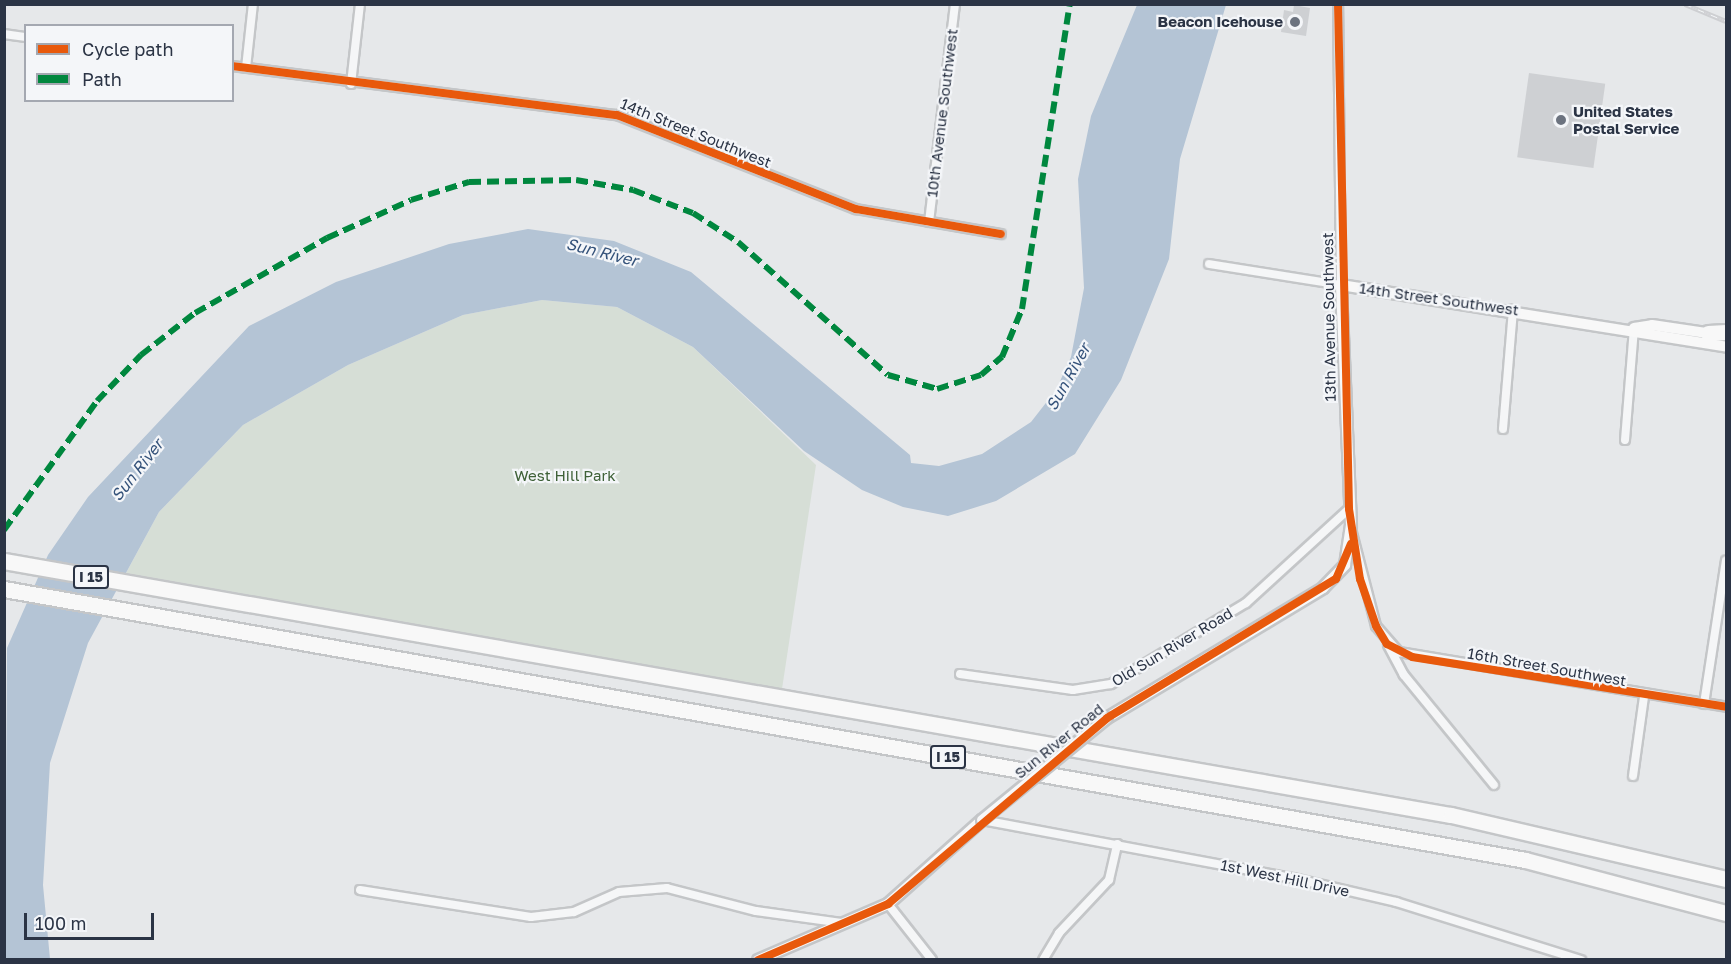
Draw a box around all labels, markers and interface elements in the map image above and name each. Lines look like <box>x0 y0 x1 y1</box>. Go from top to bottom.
place label: Beacon Icehouse <box>1158 13 1283 31</box>
marker: Beacon Icehouse <box>1288 15 1302 29</box>
legend <box>24 24 234 102</box>
street label: 10th Avenue Southwest <box>923 28 961 198</box>
text: Cycle path <box>82 38 174 60</box>
text: Path <box>82 68 122 90</box>
street label: 14th Street Southwest <box>618 95 774 171</box>
place label: United States Postal Service <box>1573 102 1679 137</box>
marker: United States Postal Service <box>1554 113 1568 127</box>
street label: 13th Avenue Southwest <box>1319 232 1339 402</box>
water label: Sun River <box>564 234 640 270</box>
street label: 14th Street Southwest <box>1358 279 1520 319</box>
water label: Sun River <box>1042 340 1094 414</box>
water label: Sun River <box>107 435 167 505</box>
park label: West Hill Park <box>514 467 616 485</box>
road number: I 15 <box>72 566 110 588</box>
street label: Old Sun River Road <box>1108 604 1236 690</box>
street label: 16th Street Southwest <box>1466 644 1628 690</box>
street label: Sun River Road <box>1011 700 1107 782</box>
road number: I 15 <box>928 746 968 768</box>
street label: 1st West Hill Drive <box>1219 856 1351 900</box>
scale bar <box>27 901 158 939</box>
text: 100 m <box>35 912 86 934</box>

